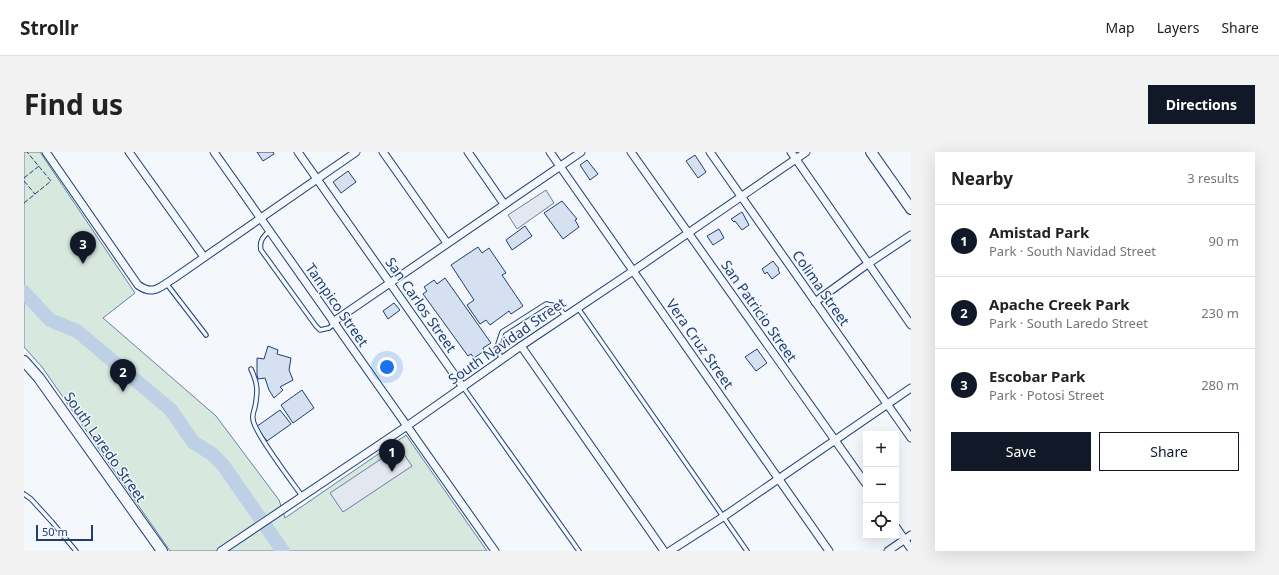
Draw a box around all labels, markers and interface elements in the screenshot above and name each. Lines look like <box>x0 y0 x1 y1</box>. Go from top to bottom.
text: Strollr <box>20 15 79 41</box>
text: Map <box>1106 18 1135 37</box>
text: Layers <box>1157 18 1199 37</box>
text: Share <box>1221 18 1259 37</box>
text: Find us <box>24 85 123 123</box>
button: Directions <box>1148 85 1255 124</box>
text: Nearby <box>951 167 1013 190</box>
text: 3 results <box>1187 169 1239 187</box>
text: Amistad Park <box>989 222 1089 242</box>
pin: 3 <box>70 231 96 264</box>
text: 1 <box>960 232 968 250</box>
text: 90 m <box>1209 232 1239 250</box>
text: Park · South Navidad Street <box>989 242 1156 260</box>
street label: Colima Street <box>788 246 854 329</box>
street label: San Carlos Street <box>382 253 461 356</box>
street label: San Patricio Street <box>717 256 802 365</box>
street label: Tampico Street <box>302 259 373 350</box>
street label: South Navidad Street <box>444 293 569 388</box>
text: Apache Creek Park <box>989 294 1130 314</box>
street label: Vera Cruz Street <box>662 295 738 392</box>
text: 2 <box>960 304 968 322</box>
text: 230 m <box>1201 304 1239 322</box>
text: Park · South Laredo Street <box>989 314 1148 332</box>
your location <box>377 357 397 377</box>
pin: 2 <box>110 359 136 392</box>
text: Escobar Park <box>989 366 1085 386</box>
text: 3 <box>960 376 968 394</box>
text: 280 m <box>1201 376 1239 394</box>
text: Park · Potosi Street <box>989 386 1104 404</box>
street label: South Laredo Street <box>60 388 151 506</box>
map controls <box>863 431 899 539</box>
button: + <box>863 431 899 467</box>
button: Save <box>951 432 1091 471</box>
button: Share <box>1099 432 1239 471</box>
pin: 1 <box>379 439 405 472</box>
button: − <box>863 467 899 503</box>
button: locate <box>863 503 899 539</box>
scale bar <box>36 523 93 542</box>
text: 50 m <box>42 524 68 539</box>

